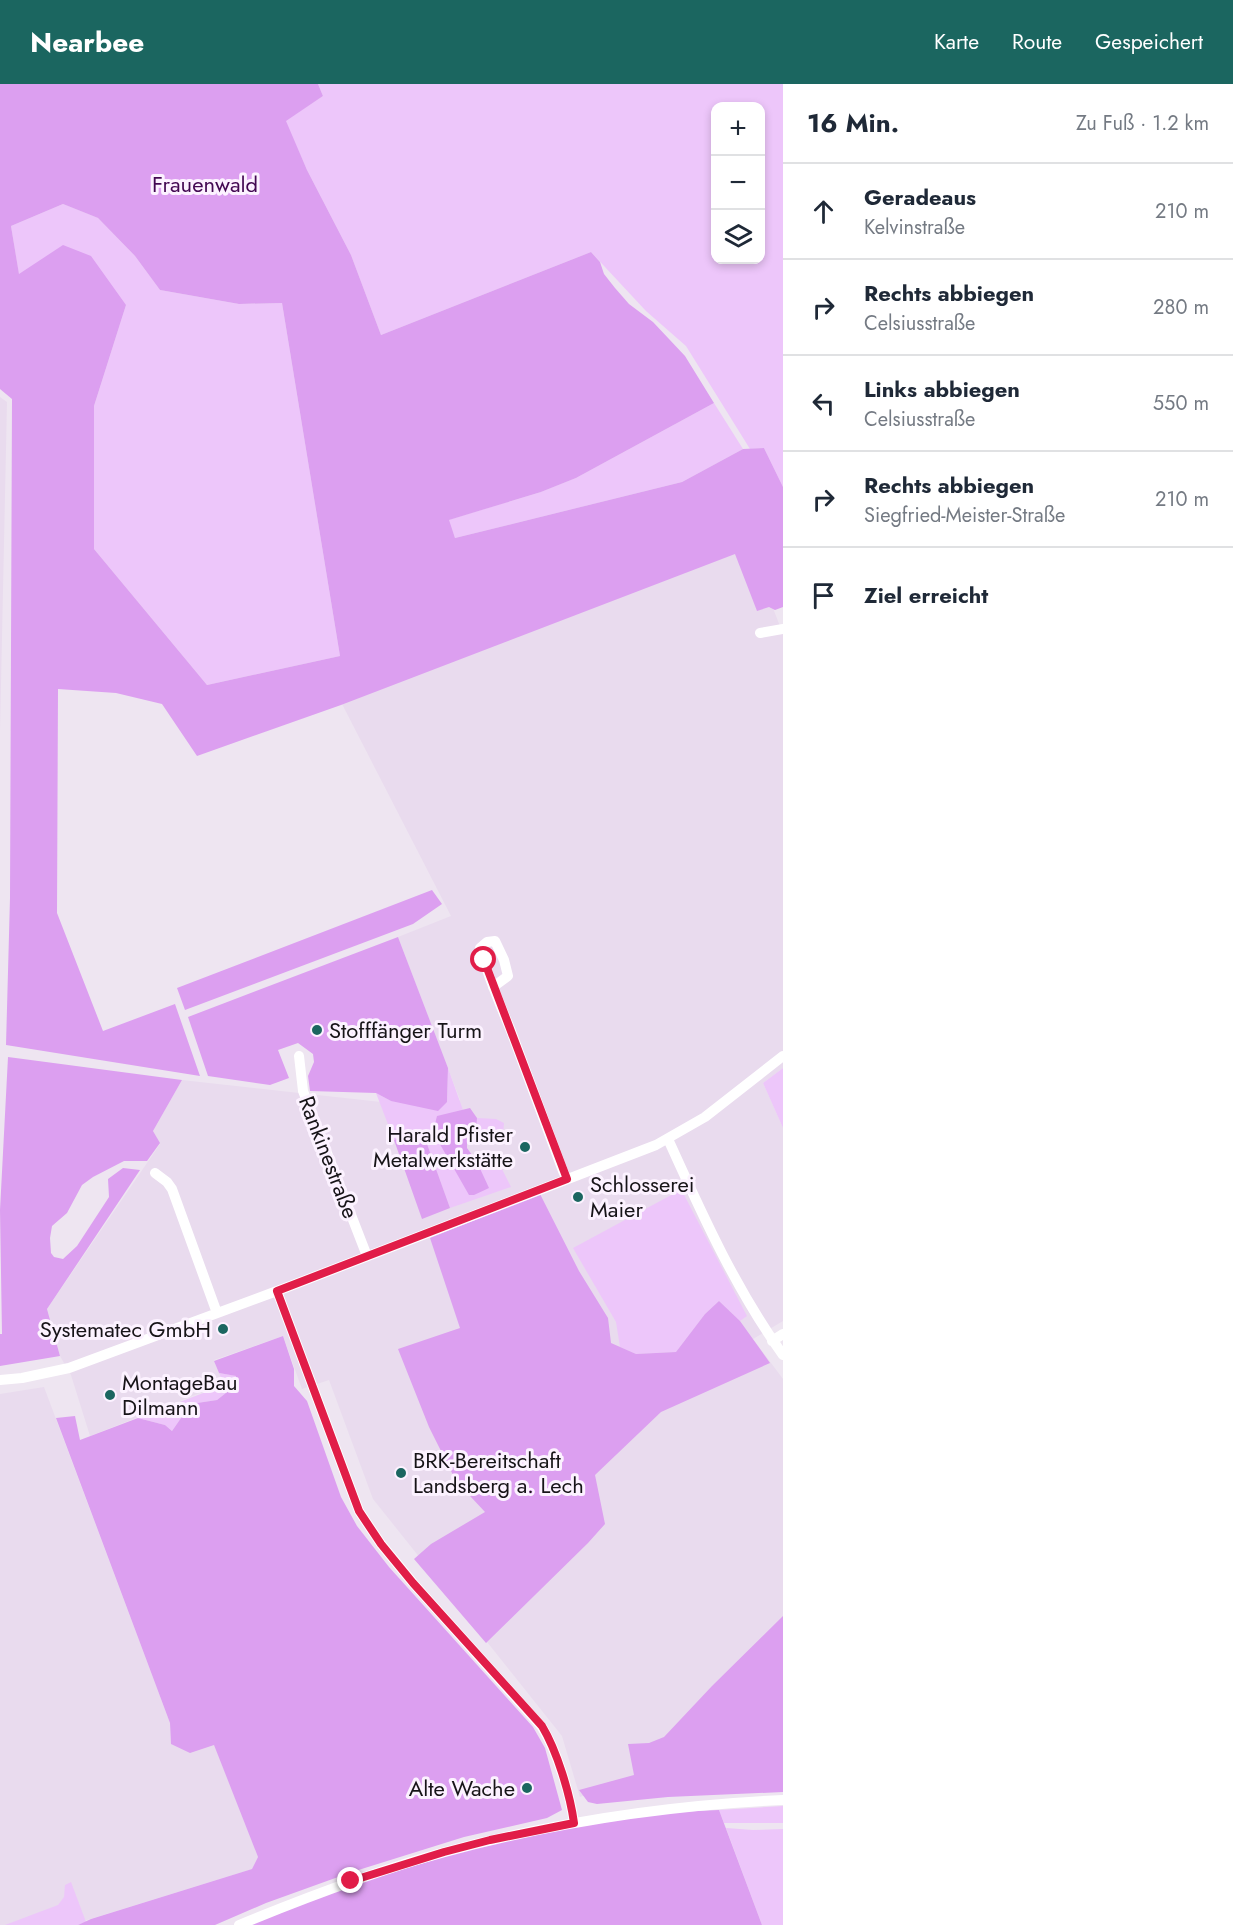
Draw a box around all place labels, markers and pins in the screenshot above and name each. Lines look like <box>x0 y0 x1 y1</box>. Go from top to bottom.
place label: Stofffänger Turm <box>329 1014 482 1046</box>
marker: Stofffänger Turm <box>310 1023 324 1037</box>
place label: Harald Pfister Metalwerkstätte <box>373 1118 513 1175</box>
marker: Harald Pfister Metalwerkstätte <box>518 1140 532 1154</box>
place label: Schlosserei Maier <box>590 1168 695 1225</box>
marker: Schlosserei Maier <box>571 1190 585 1204</box>
place label: Systematec GmbH <box>40 1313 211 1345</box>
marker: Systematec GmbH <box>216 1322 230 1336</box>
place label: MontageBau Dilmann <box>122 1366 238 1423</box>
marker: MontageBau Dilmann <box>103 1388 117 1402</box>
place label: BRK-Bereitschaft Landsberg a. Lech <box>413 1444 584 1501</box>
marker: BRK-Bereitschaft Landsberg a. Lech <box>394 1466 408 1480</box>
place label: Alte Wache <box>409 1772 515 1804</box>
marker: Alte Wache <box>520 1781 534 1795</box>

